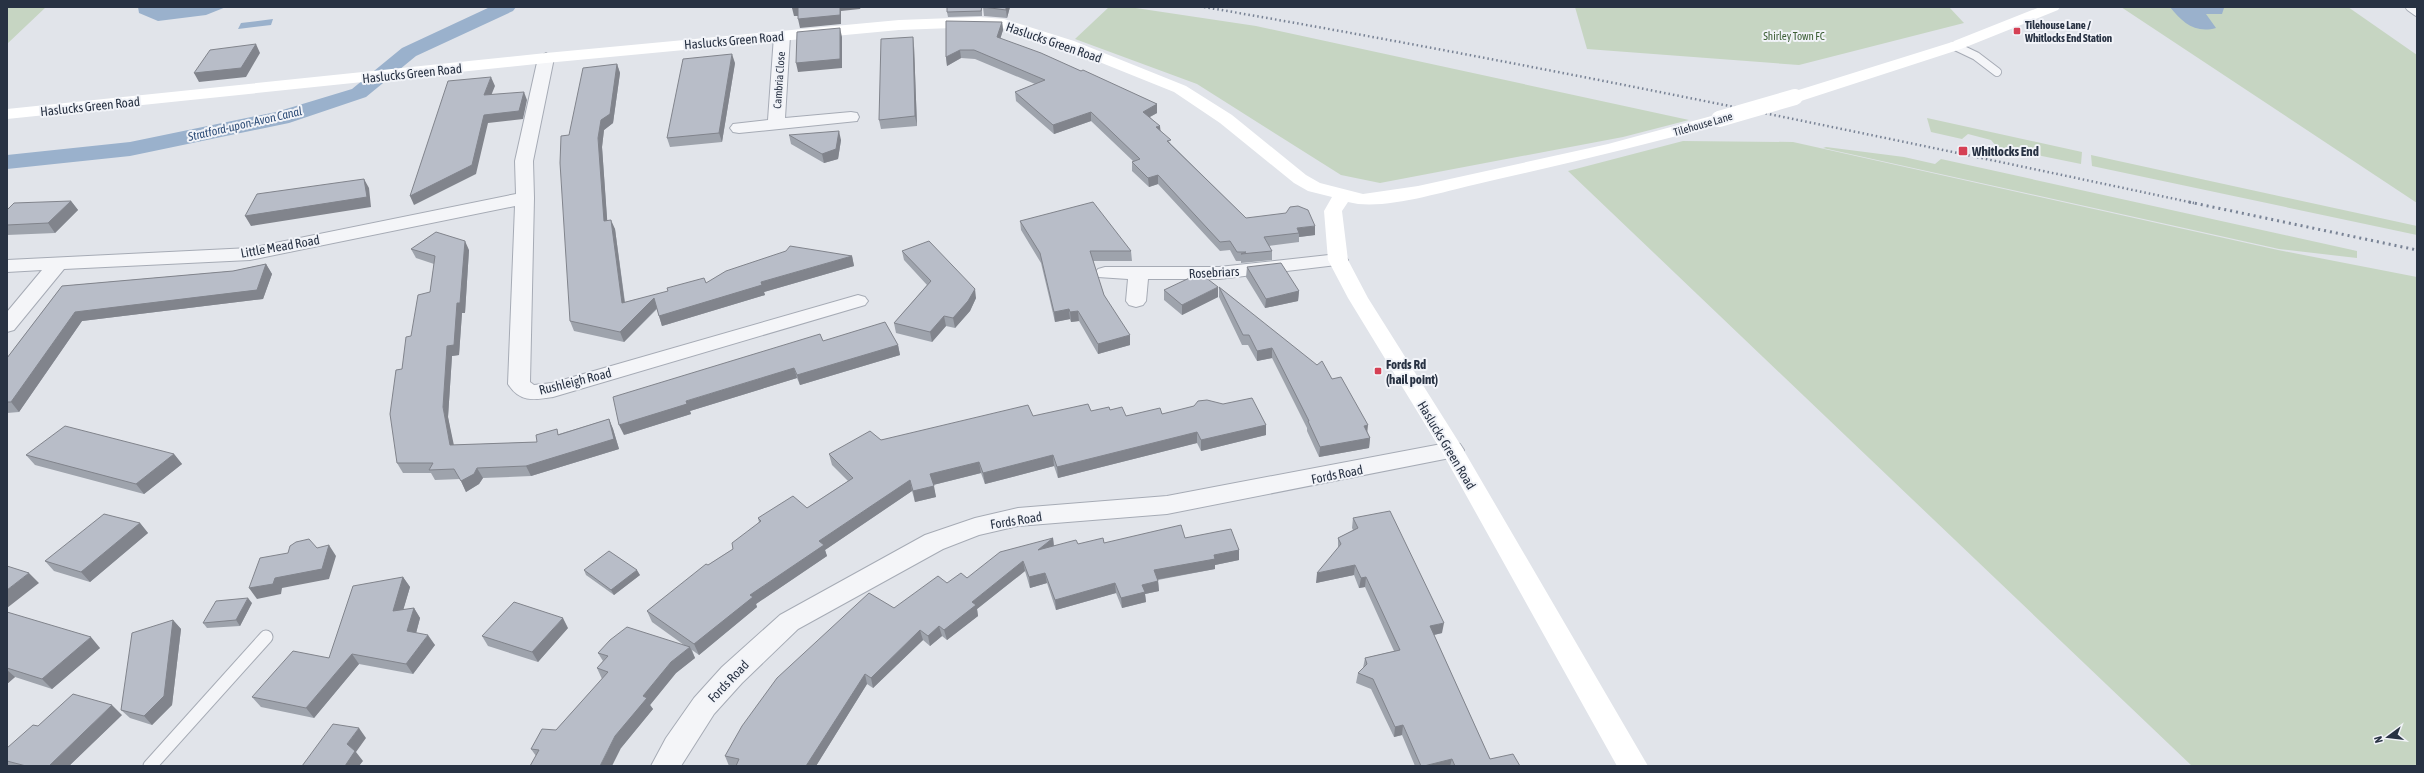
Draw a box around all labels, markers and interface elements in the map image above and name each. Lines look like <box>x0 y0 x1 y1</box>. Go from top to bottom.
street label: Haslucks Green Road <box>1004 19 1104 66</box>
place label: Tilehouse Lane / Whitlocks End Station <box>2024 19 2112 44</box>
marker: Tilehouse Lane / Whitlocks End Station <box>2012 26 2022 36</box>
street label: Haslucks Green Road <box>683 29 785 52</box>
park label: Shirley Town FC <box>1763 30 1825 42</box>
street label: Cambria Close <box>771 51 787 109</box>
street label: Haslucks Green Road <box>361 61 463 86</box>
street label: Haslucks Green Road <box>39 94 141 119</box>
water label: Stratford-upon-Avon Canal <box>186 104 304 144</box>
street label: Tilehouse Lane <box>1672 110 1734 138</box>
place label: Whitlocks End <box>1971 144 2039 159</box>
marker: Whitlocks End <box>1957 145 1969 157</box>
street label: Little Mead Road <box>239 232 321 261</box>
street label: Rosebriars <box>1188 264 1240 281</box>
place label: Fords Rd (hail point) <box>1386 357 1438 387</box>
street label: Rushleigh Road <box>537 365 613 398</box>
marker: Fords Rd (hail point) <box>1373 366 1383 376</box>
street label: Haslucks Green Road <box>1414 398 1479 492</box>
street label: Fords Road <box>1310 462 1364 487</box>
street label: Fords Road <box>989 509 1043 532</box>
street label: Fords Road <box>705 657 752 705</box>
north arrow <box>2368 717 2408 757</box>
text: N <box>2372 735 2385 744</box>

